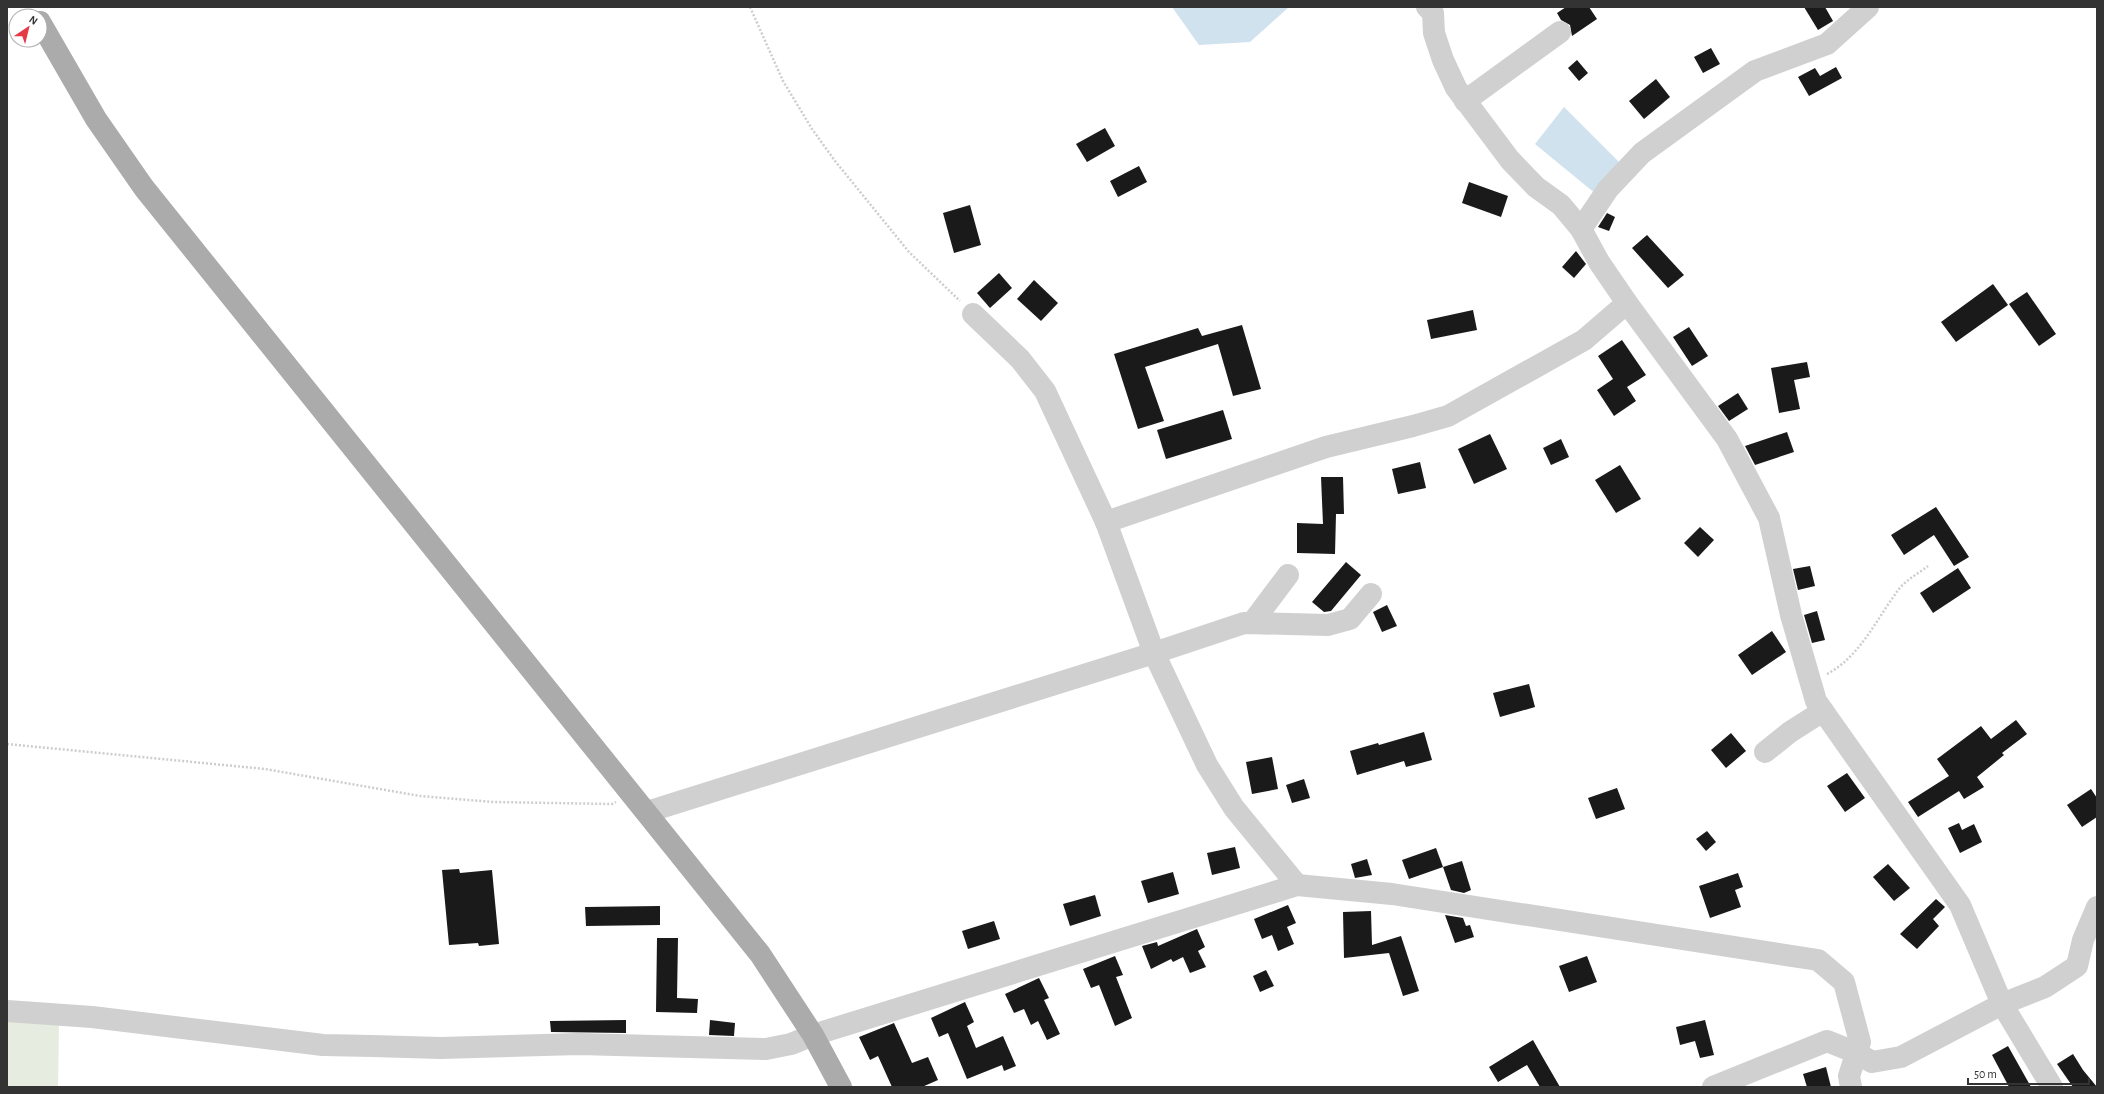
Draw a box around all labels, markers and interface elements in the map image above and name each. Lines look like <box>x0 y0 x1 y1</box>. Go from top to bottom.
north arrow <box>8 8 48 48</box>
text: N <box>27 14 40 27</box>
scale bar <box>1968 1060 2089 1086</box>
text: 50 m <box>1974 1068 1997 1080</box>

